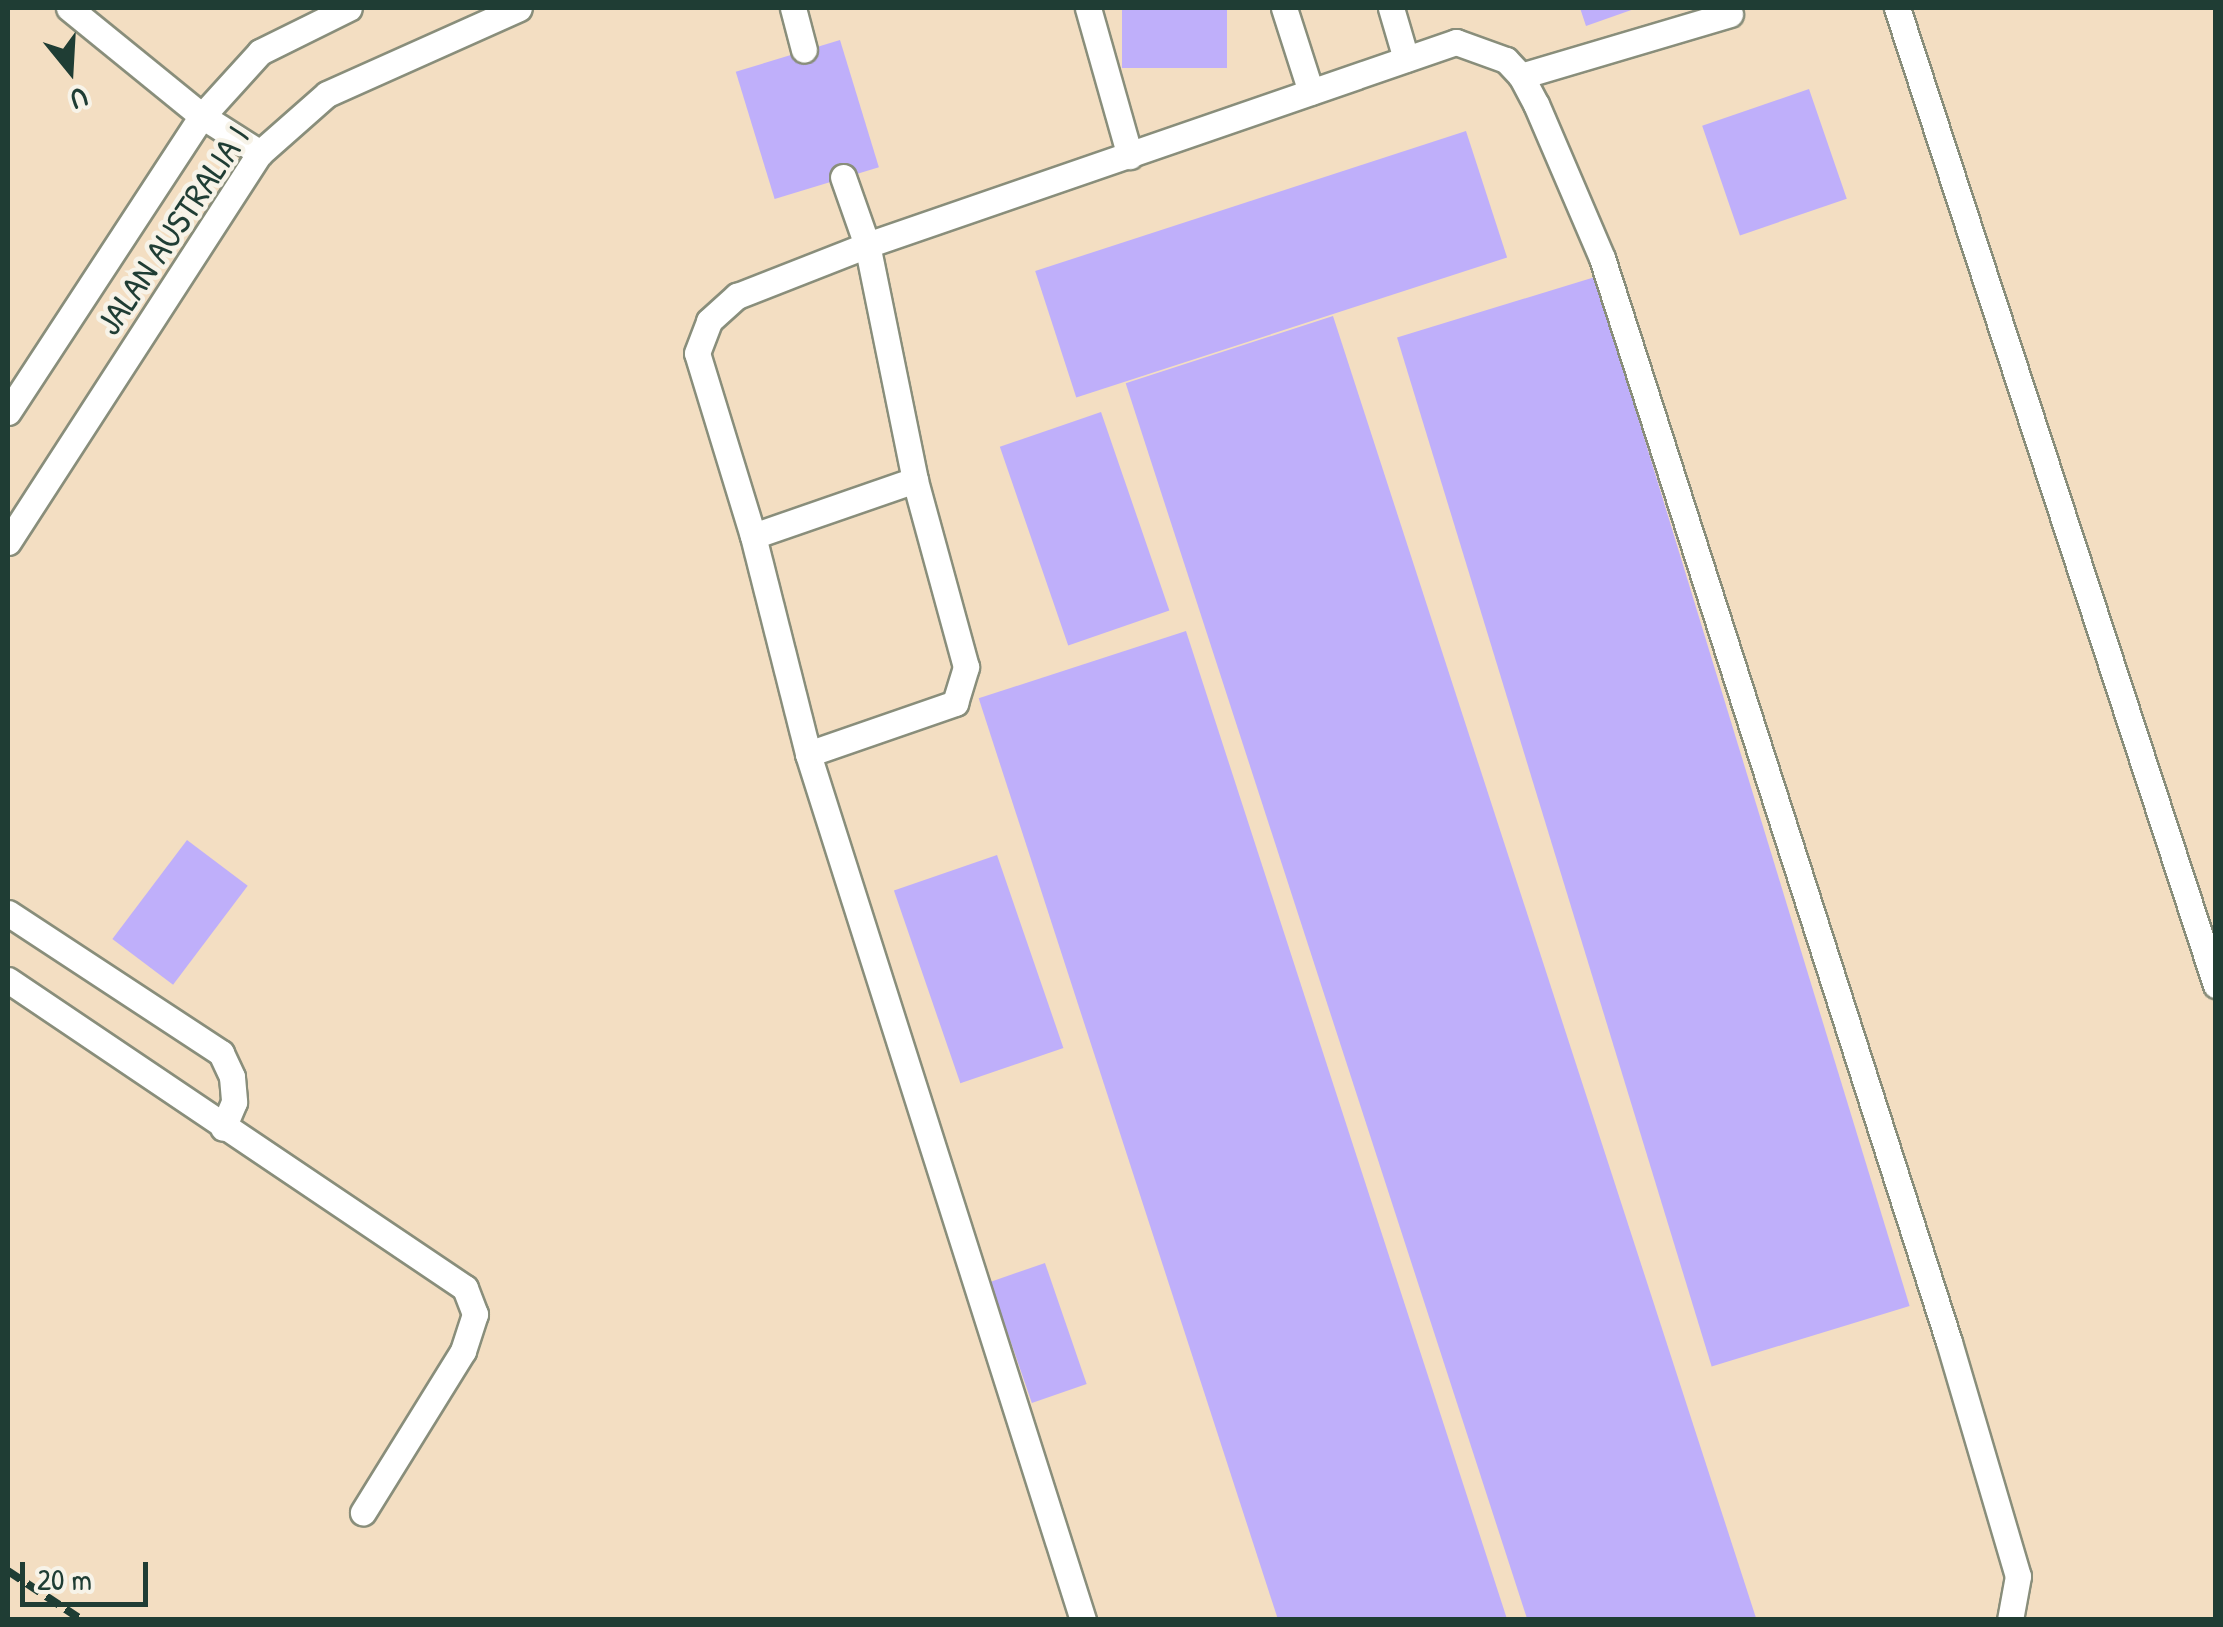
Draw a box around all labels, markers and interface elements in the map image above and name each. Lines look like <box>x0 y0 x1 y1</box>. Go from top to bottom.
north arrow <box>20 20 120 120</box>
text: U <box>66 78 92 119</box>
street label: JALAN AUSTRALIA I <box>88 117 258 343</box>
scale bar <box>25 1542 152 1604</box>
text: 20 m <box>37 1559 92 1599</box>

